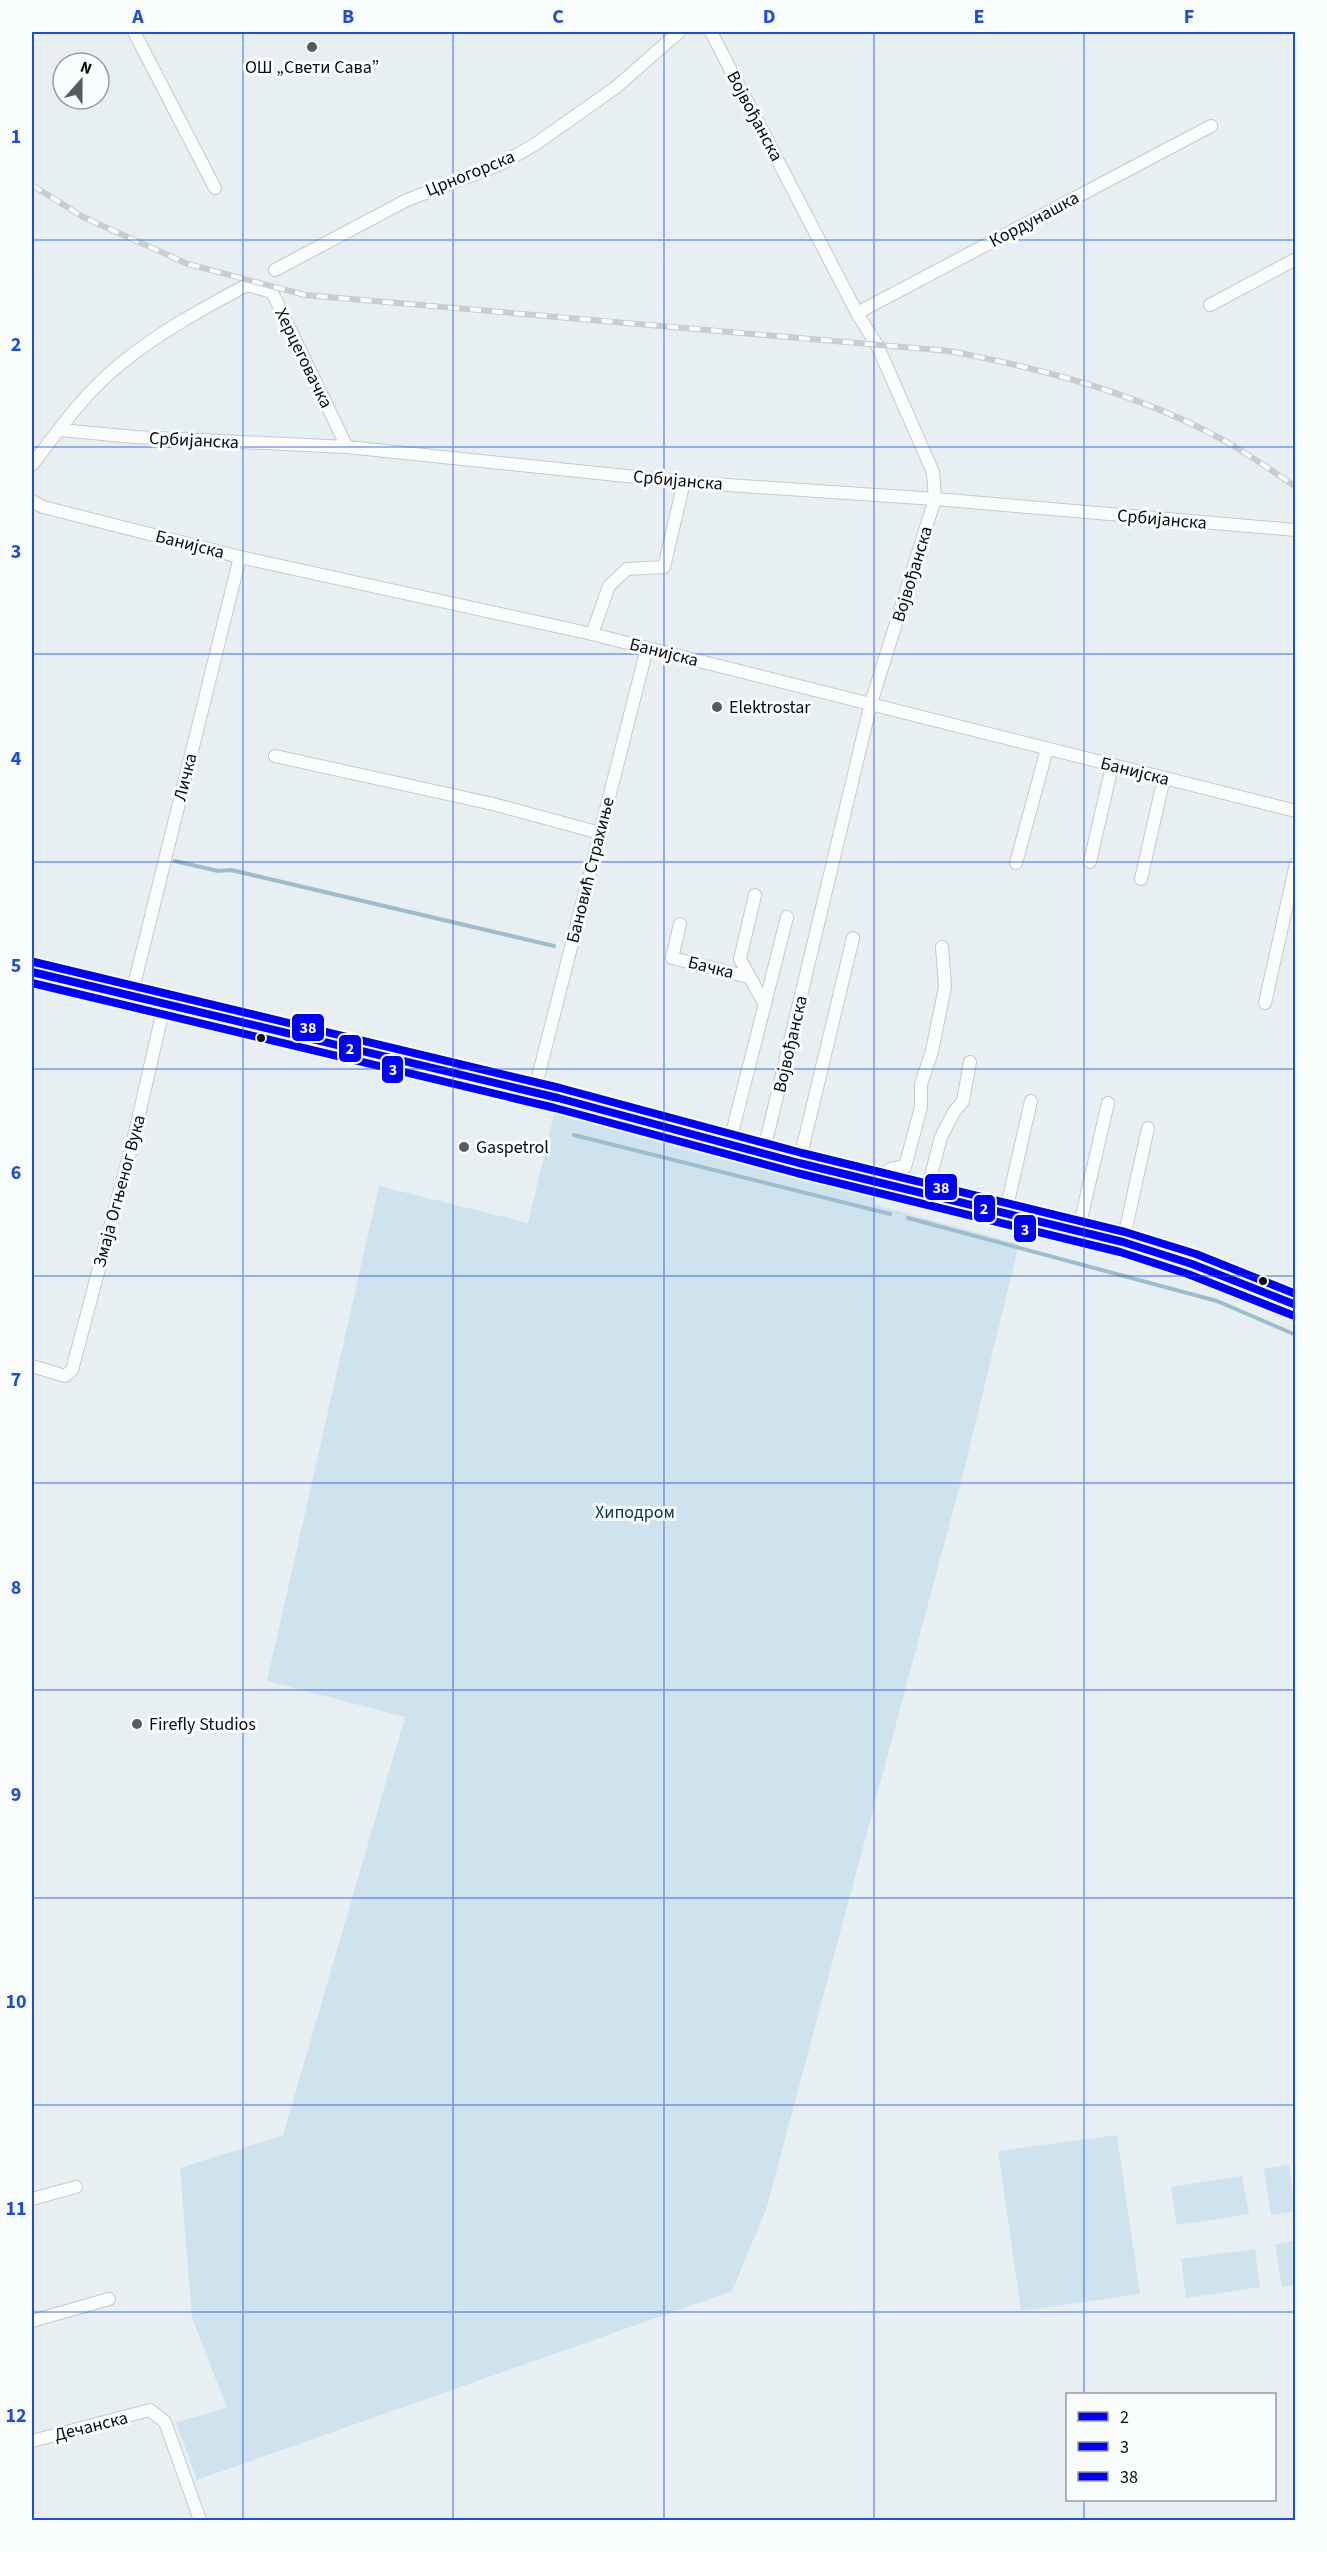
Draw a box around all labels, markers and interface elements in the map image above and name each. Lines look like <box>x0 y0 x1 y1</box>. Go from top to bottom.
text: A <box>131 3 144 31</box>
text: B <box>342 3 354 31</box>
text: C <box>552 3 564 31</box>
text: D <box>763 3 775 31</box>
text: E <box>974 3 984 31</box>
text: F <box>1184 3 1194 31</box>
marker: ОШ „Свети Сава” <box>305 40 319 54</box>
north arrow <box>51 51 111 111</box>
place label: ОШ „Свети Сава” <box>245 55 379 80</box>
text: N <box>77 56 95 80</box>
street label: Војвођанска <box>720 67 789 166</box>
text: 1 <box>11 123 21 151</box>
street label: Црногорска <box>422 144 519 203</box>
street label: Кордунашка <box>985 185 1084 254</box>
street label: Херцеговачка <box>269 304 339 413</box>
text: 2 <box>11 331 21 359</box>
street label: Србијанска <box>148 426 240 455</box>
street label: Србијанска <box>632 464 724 497</box>
street label: Србијанска <box>1116 503 1208 536</box>
street label: Војвођанска <box>886 523 939 625</box>
street label: Банијска <box>153 524 227 565</box>
text: 3 <box>11 538 21 566</box>
street label: Банијска <box>627 632 701 673</box>
place label: Elektrostar <box>729 695 811 720</box>
marker: Elektrostar <box>710 700 724 714</box>
text: 4 <box>11 745 22 773</box>
street label: Личка <box>167 751 203 804</box>
street label: Банијска <box>1098 751 1172 792</box>
street label: Бановић Страхиње <box>560 794 621 946</box>
street label: Бачка <box>685 950 736 985</box>
text: 5 <box>11 952 21 980</box>
street label: Војвођанска <box>767 993 814 1095</box>
line badge: 38 <box>291 1013 325 1042</box>
text: 38 <box>300 1017 316 1039</box>
unlabelled marker <box>255 1032 267 1044</box>
line badge: 2 <box>338 1034 362 1063</box>
text: 2 <box>346 1038 354 1060</box>
line badge: 3 <box>381 1055 404 1084</box>
text: 3 <box>389 1059 397 1081</box>
street label: Змаја Огњеног Вука <box>87 1112 152 1270</box>
place label: Gaspetrol <box>476 1135 549 1160</box>
marker: Gaspetrol <box>457 1140 471 1154</box>
text: 6 <box>11 1159 21 1187</box>
line badge: 38 <box>924 1173 958 1201</box>
text: 38 <box>933 1177 949 1199</box>
line badge: 2 <box>973 1194 996 1223</box>
text: 2 <box>980 1198 988 1220</box>
line badge: 3 <box>1013 1214 1037 1243</box>
text: 3 <box>1021 1219 1029 1241</box>
unlabelled marker <box>1257 1275 1269 1287</box>
text: 7 <box>11 1366 21 1394</box>
park label: Хиподром <box>595 1500 675 1525</box>
text: 8 <box>11 1574 21 1602</box>
place label: Firefly Studios <box>149 1712 256 1737</box>
marker: Firefly Studios <box>130 1717 144 1731</box>
text: 9 <box>11 1781 21 1809</box>
text: 10 <box>5 1988 27 2016</box>
text: 11 <box>5 2195 27 2223</box>
legend <box>1066 2393 1276 2501</box>
text: 12 <box>5 2402 27 2430</box>
street label: Дечанска <box>52 2405 131 2448</box>
text: 2 <box>1120 2405 1129 2430</box>
text: 3 <box>1120 2435 1129 2460</box>
text: 38 <box>1120 2465 1138 2490</box>

